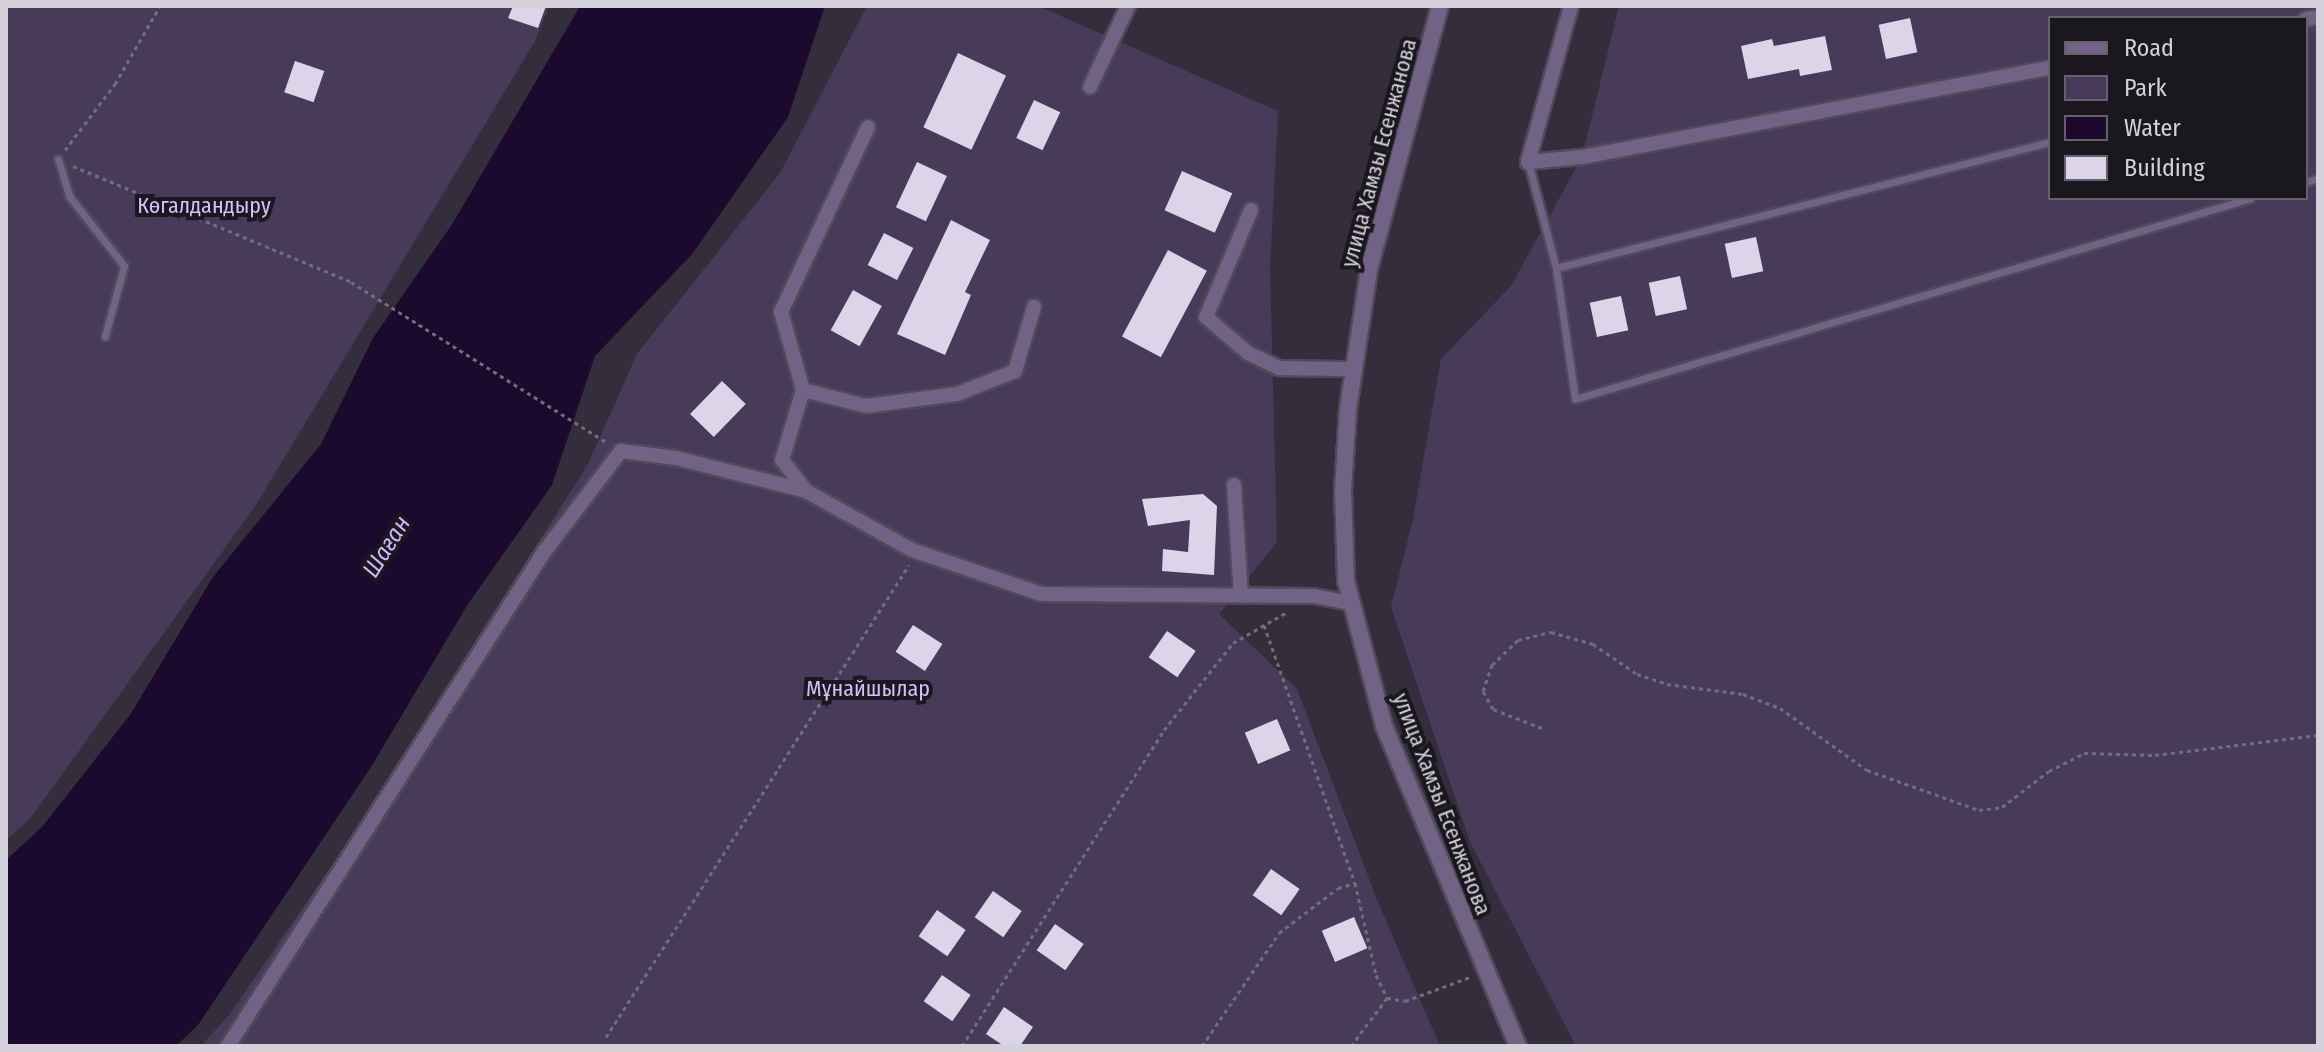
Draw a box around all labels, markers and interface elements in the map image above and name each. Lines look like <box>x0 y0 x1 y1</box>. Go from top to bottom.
legend <box>2048 16 2308 200</box>
text: Road <box>2124 34 2174 62</box>
street label: улица Хамзы Есенжанова <box>1336 36 1422 270</box>
text: Park <box>2124 74 2167 102</box>
text: Water <box>2124 114 2181 142</box>
text: Building <box>2124 154 2205 182</box>
park label: Көгалдандыру <box>137 193 271 219</box>
water label: Шаған <box>357 511 417 583</box>
park label: Мұнайшылар <box>806 676 930 702</box>
street label: улица Хамзы Есенжанова <box>1387 689 1497 919</box>

